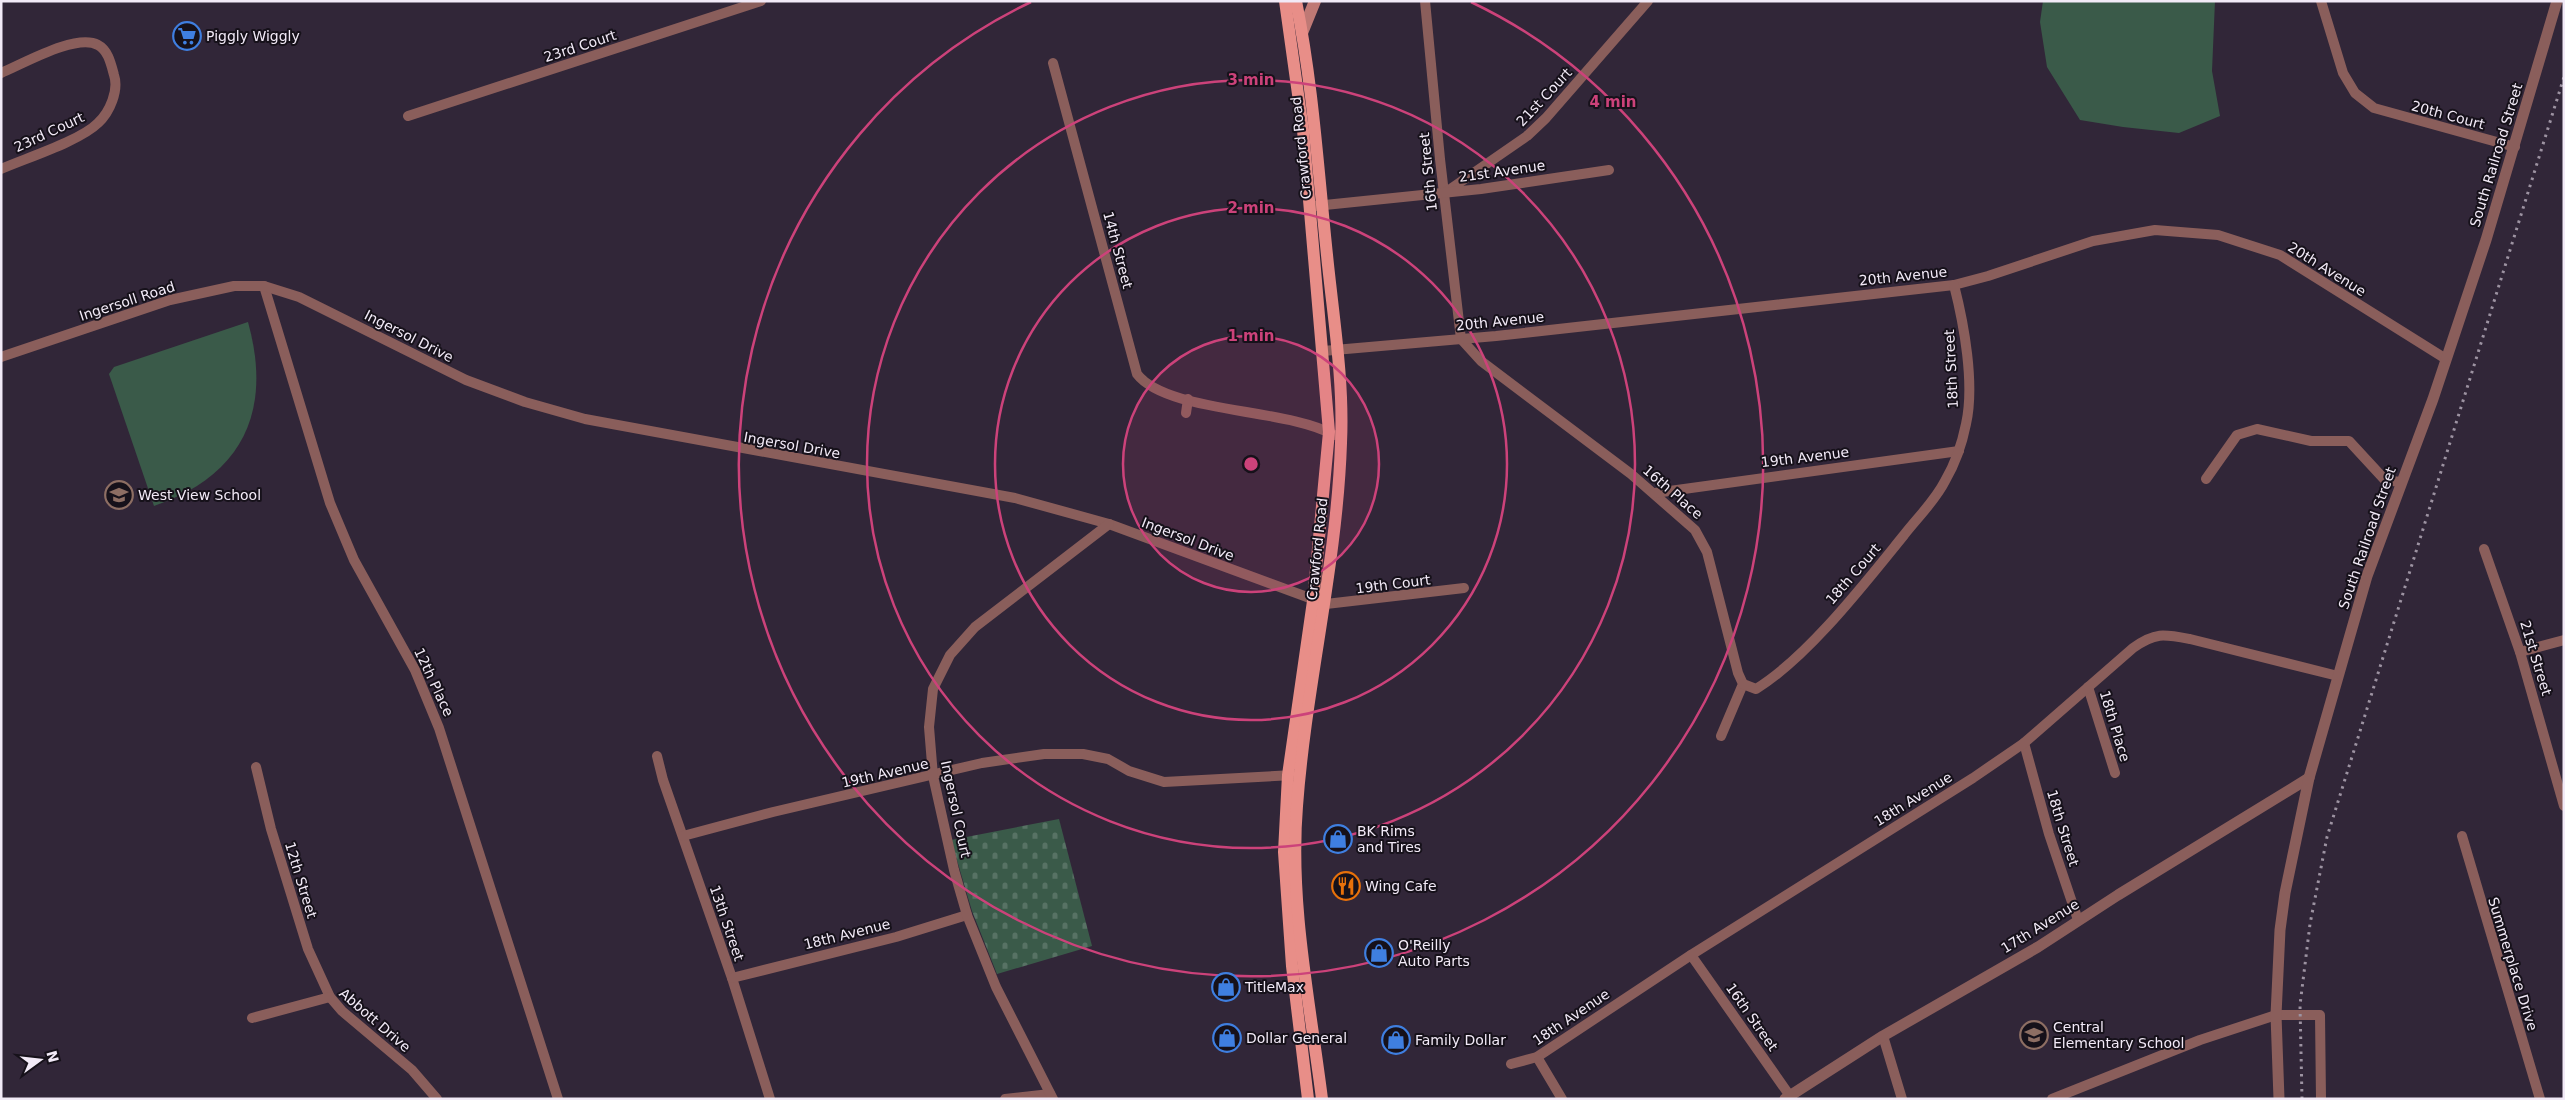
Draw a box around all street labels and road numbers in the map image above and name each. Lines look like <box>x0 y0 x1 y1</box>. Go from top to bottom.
street label: 23rd Court <box>542 27 619 65</box>
street label: 21st Court <box>1513 64 1575 129</box>
street label: South Railroad Street <box>2467 81 2526 229</box>
street label: Crawford Road <box>1288 96 1314 200</box>
street label: 20th Court <box>2410 98 2487 133</box>
street label: 23rd Court <box>12 109 87 155</box>
street label: 16th Street <box>1416 131 1440 212</box>
street label: 21st Avenue <box>1458 157 1546 185</box>
street label: 14th Street <box>1100 210 1136 291</box>
street label: 20th Avenue <box>2285 239 2369 299</box>
street label: 20th Avenue <box>1858 263 1948 289</box>
street label: Ingersoll Road <box>77 278 177 324</box>
street label: Ingersol Drive <box>362 307 456 365</box>
street label: 20th Avenue <box>1455 308 1545 334</box>
street label: 18th Street <box>1941 329 1961 409</box>
street label: Ingersol Drive <box>742 429 842 461</box>
street label: 19th Avenue <box>1760 444 1850 470</box>
street label: 16th Place <box>1640 462 1706 522</box>
street label: South Railroad Street <box>2335 464 2399 611</box>
street label: Crawford Road <box>1304 497 1330 601</box>
street label: Ingersol Drive <box>1139 514 1237 564</box>
street label: 18th Court <box>1822 540 1884 608</box>
street label: 19th Court <box>1355 571 1432 597</box>
street label: 21st Street <box>2517 619 2555 698</box>
street label: 12th Place <box>411 645 457 719</box>
street label: 18th Place <box>2097 688 2133 764</box>
street label: 19th Avenue <box>840 755 930 791</box>
street label: Ingersol Court <box>938 759 974 860</box>
street label: 18th Avenue <box>1871 769 1955 829</box>
street label: 18th Street <box>2044 788 2082 869</box>
street label: 12th Street <box>282 840 320 921</box>
street label: 13th Street <box>707 883 748 964</box>
street label: Summerplace Drive <box>2485 895 2541 1033</box>
street label: 17th Avenue <box>1998 896 2082 956</box>
street label: 18th Avenue <box>802 916 892 952</box>
street label: 16th Street <box>1723 980 1782 1054</box>
street label: Abbott Drive <box>336 985 414 1055</box>
street label: 18th Avenue <box>1530 986 1612 1048</box>

